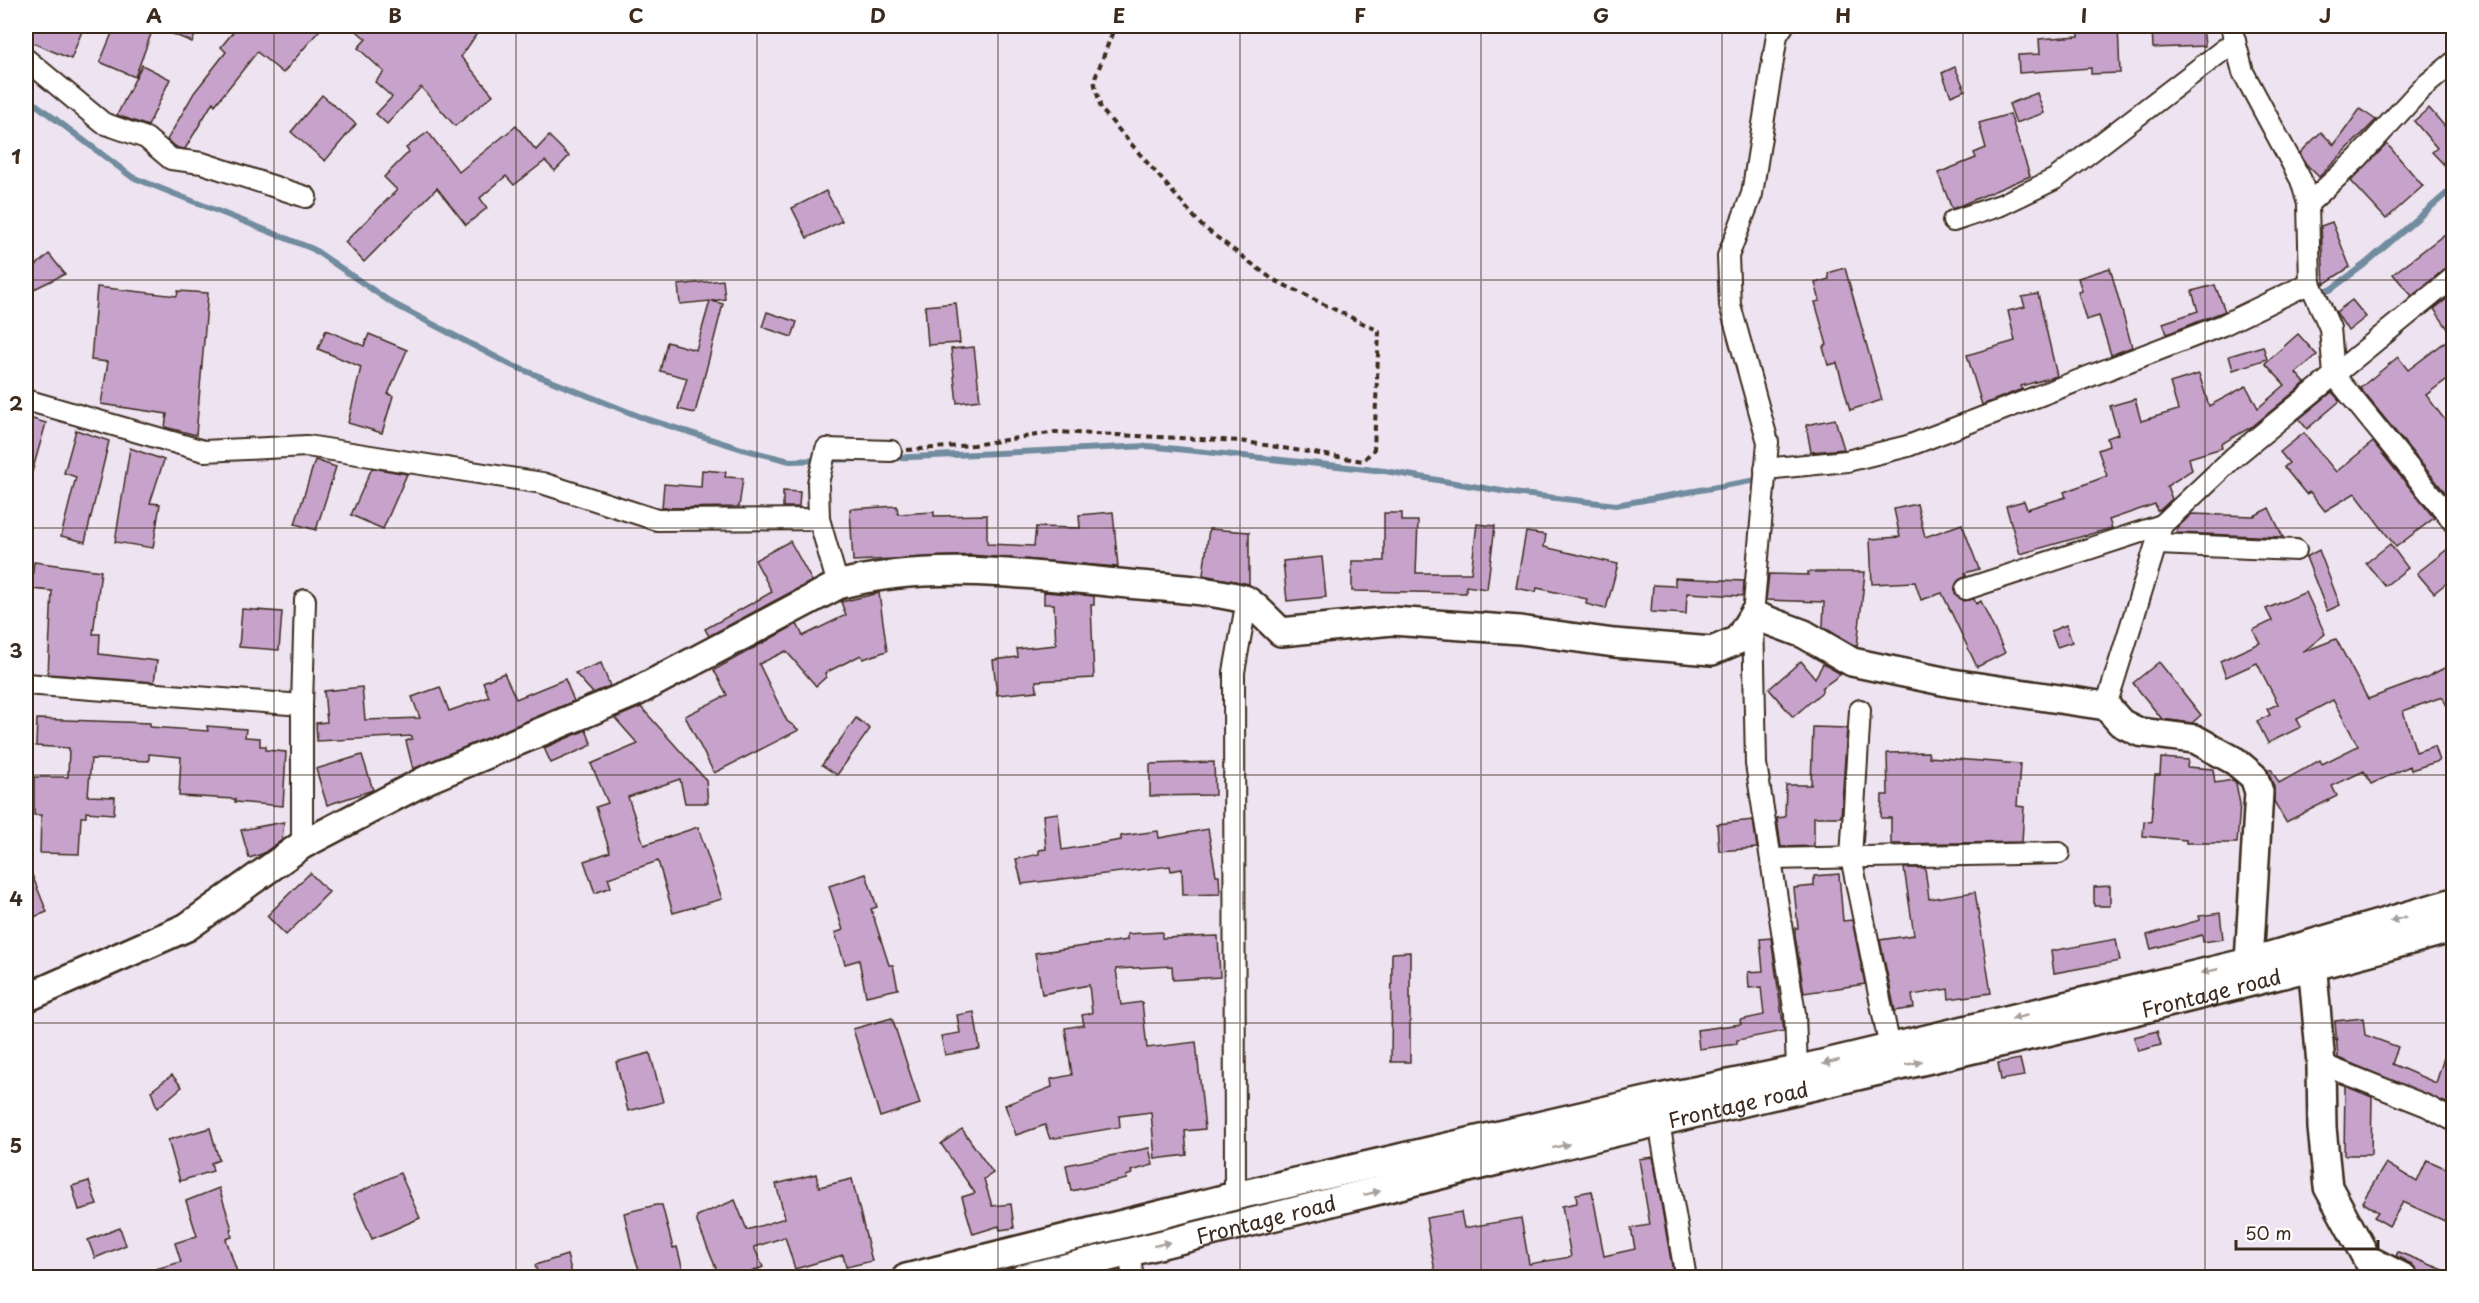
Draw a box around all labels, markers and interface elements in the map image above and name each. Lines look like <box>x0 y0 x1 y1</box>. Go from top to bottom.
text: A <box>146 0 162 30</box>
text: B <box>388 0 402 30</box>
text: C <box>628 0 644 30</box>
text: D <box>870 0 886 30</box>
text: E <box>1113 0 1125 30</box>
text: F <box>1354 0 1366 30</box>
text: G <box>1593 0 1609 30</box>
text: H <box>1835 0 1851 30</box>
text: I <box>2081 0 2087 30</box>
text: J <box>2319 0 2331 30</box>
text: 1 <box>11 141 21 171</box>
text: 2 <box>9 388 23 418</box>
text: 3 <box>9 635 23 665</box>
text: 4 <box>9 883 23 913</box>
one-way arrow <box>2389 915 2407 924</box>
street label: Frontage road <box>2138 959 2284 1025</box>
one-way arrow <box>2201 967 2219 977</box>
one-way arrow <box>2011 1012 2029 1022</box>
one-way arrow <box>1821 1057 1840 1067</box>
one-way arrow <box>1905 1058 1924 1067</box>
street label: Frontage road <box>1665 1072 1811 1135</box>
text: 5 <box>10 1130 22 1160</box>
one-way arrow <box>1552 1141 1570 1151</box>
street label: Frontage road <box>1192 1186 1339 1251</box>
one-way arrow <box>1362 1188 1381 1198</box>
scale bar <box>2236 1213 2378 1251</box>
text: 50 m <box>2245 1219 2292 1246</box>
one-way arrow <box>1153 1239 1171 1249</box>

